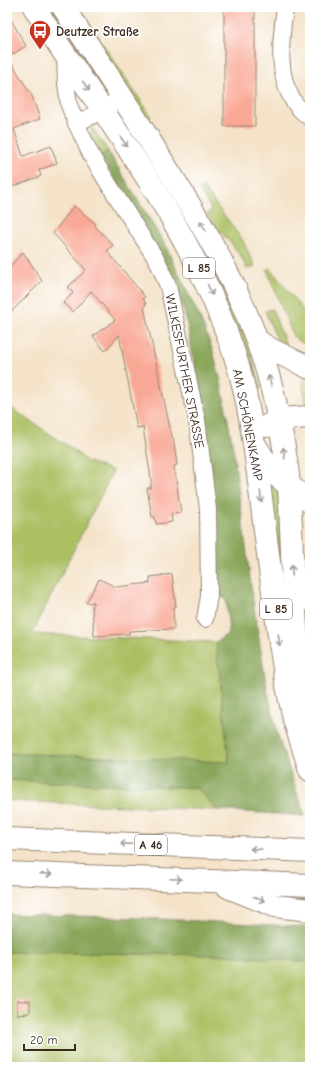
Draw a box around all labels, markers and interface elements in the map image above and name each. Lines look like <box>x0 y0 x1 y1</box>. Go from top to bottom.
bus stop icon: Deutzer Straße <box>27 18 53 51</box>
place label: Deutzer Straße <box>56 24 140 39</box>
one-way arrow <box>82 80 90 91</box>
one-way arrow <box>120 136 128 147</box>
one-way arrow <box>199 220 207 232</box>
road number: L 85 <box>183 258 215 278</box>
one-way arrow <box>207 284 214 296</box>
street label: WILKESFURTHER STRASSE <box>163 293 207 450</box>
street label: AM SCHÖNENKAMP <box>230 368 267 482</box>
one-way arrow <box>266 375 273 388</box>
one-way arrow <box>280 447 288 460</box>
one-way arrow <box>257 490 265 503</box>
one-way arrow <box>289 565 296 578</box>
road number: L 85 <box>260 599 292 619</box>
one-way arrow <box>276 633 283 646</box>
road number: A 46 <box>135 835 167 855</box>
one-way arrow <box>120 840 133 847</box>
one-way arrow <box>250 845 263 852</box>
one-way arrow <box>39 870 52 878</box>
one-way arrow <box>169 875 182 882</box>
one-way arrow <box>253 896 265 904</box>
scale bar <box>24 1026 75 1052</box>
text: 20 m <box>30 1033 58 1047</box>

